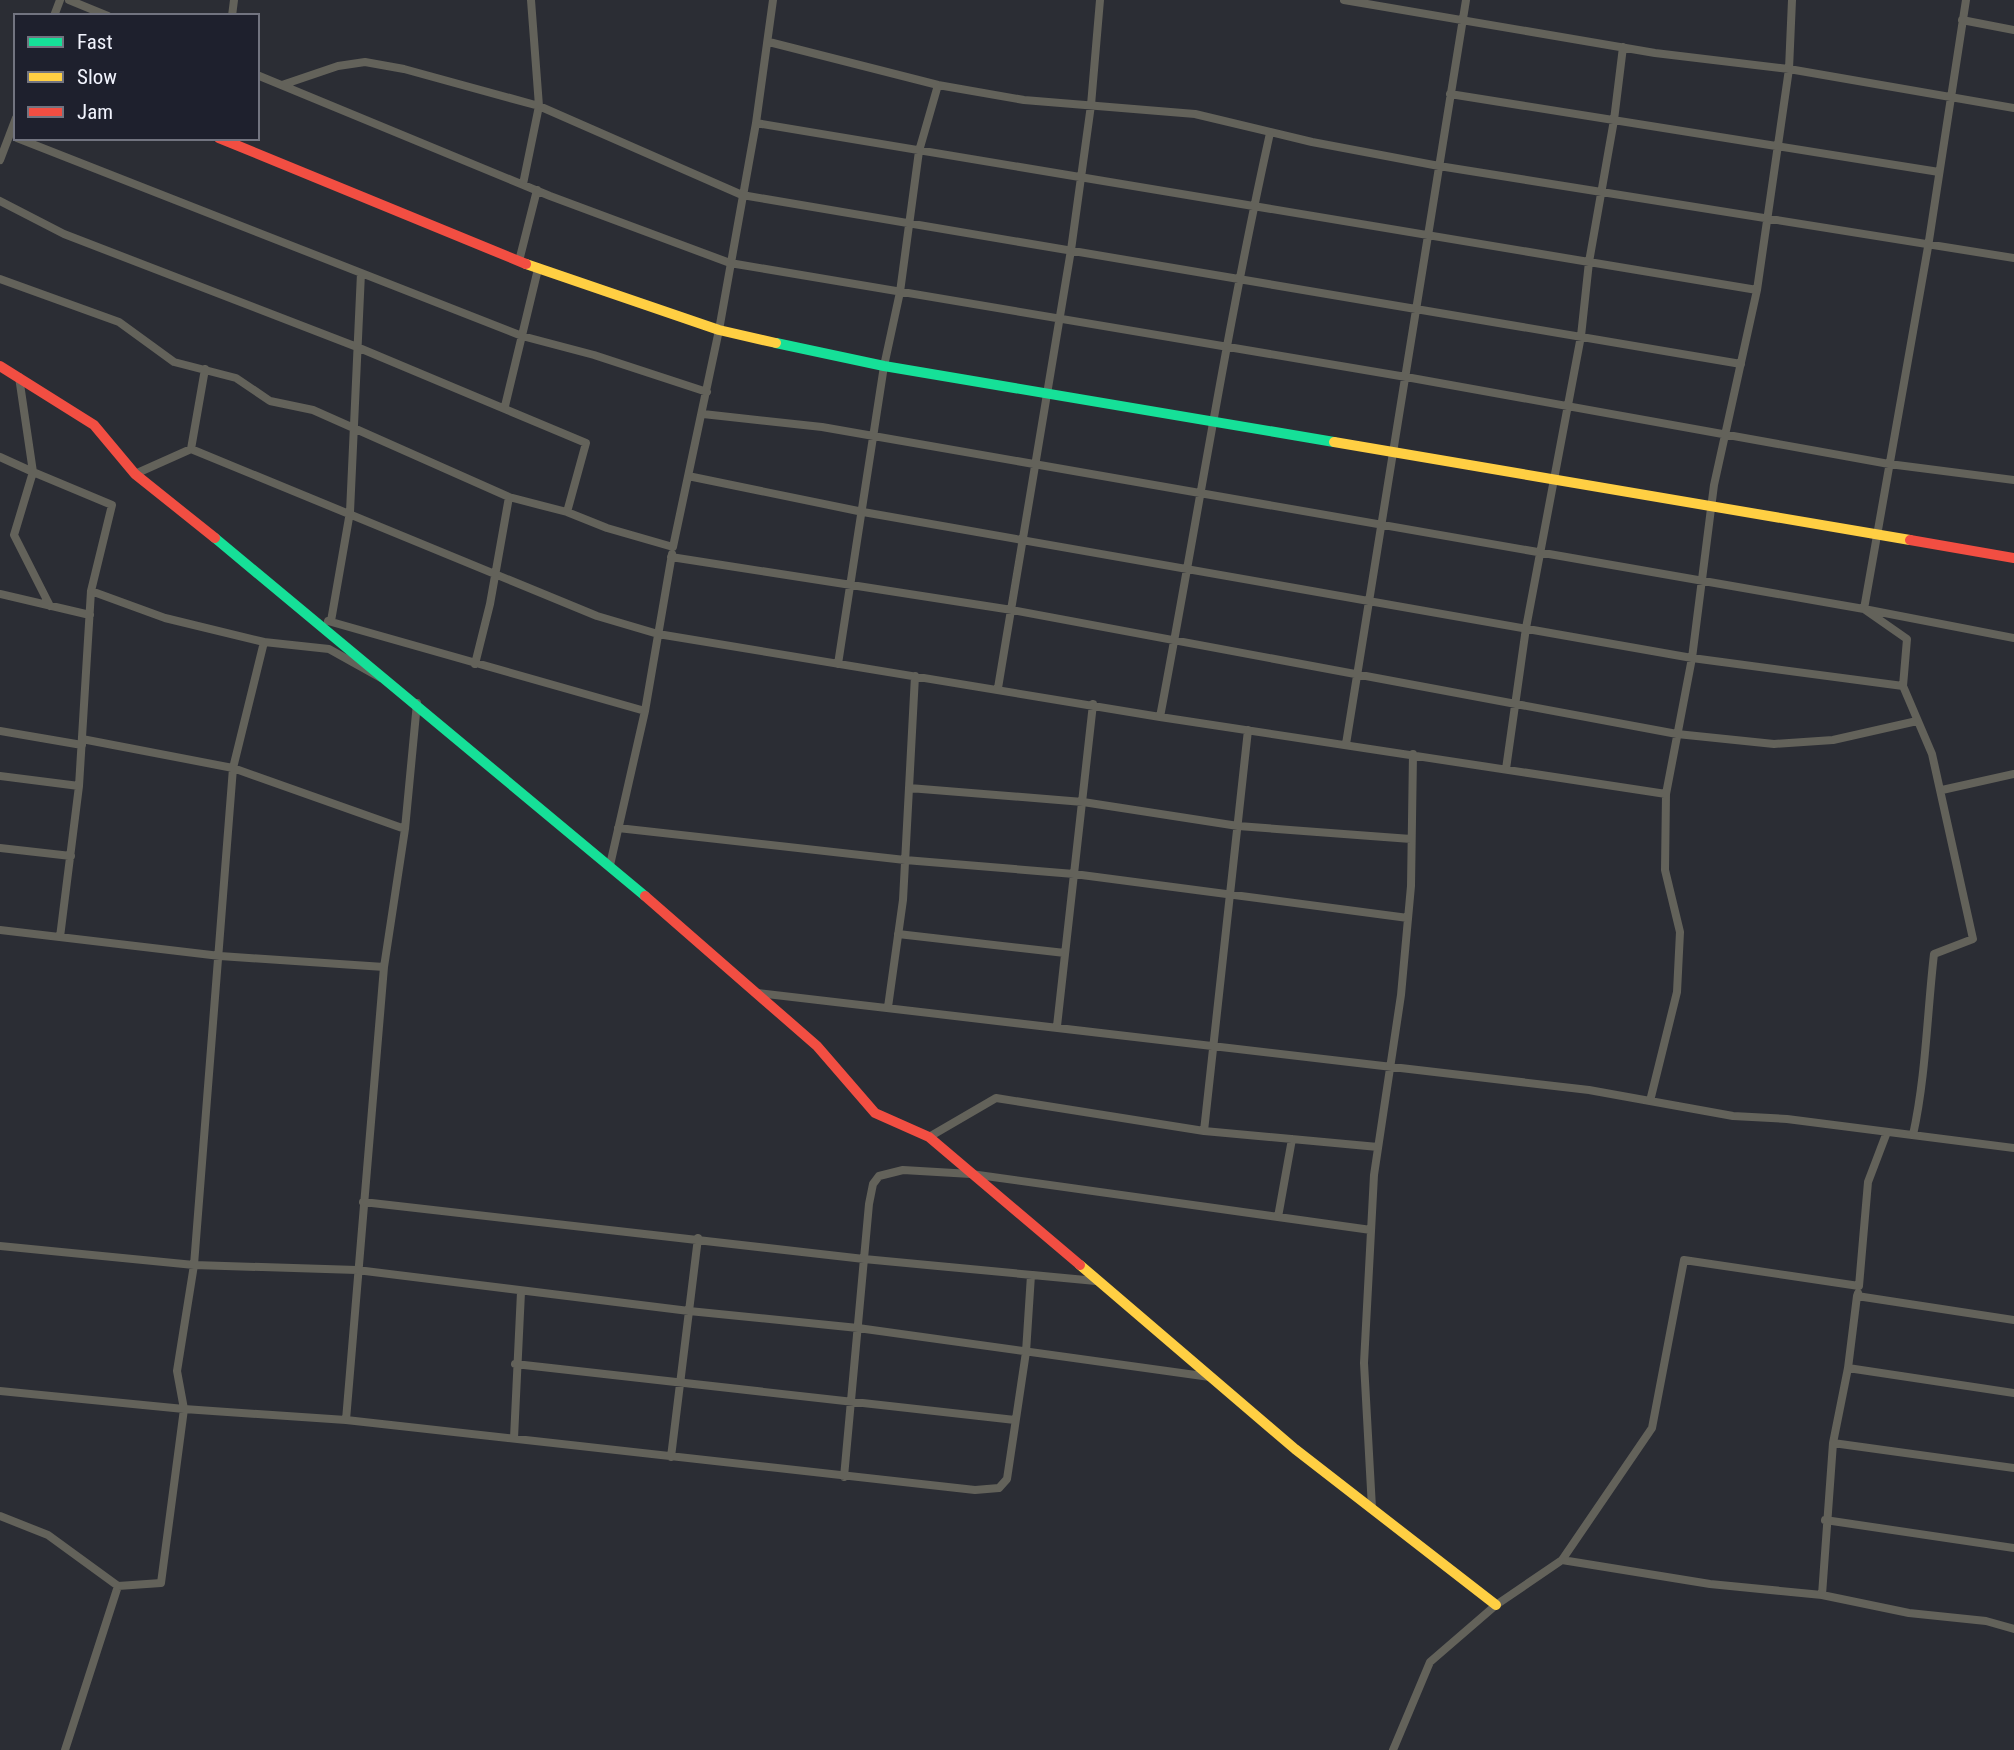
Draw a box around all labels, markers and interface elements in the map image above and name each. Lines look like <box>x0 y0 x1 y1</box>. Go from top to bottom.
legend <box>14 14 259 140</box>
text: Fast <box>77 30 113 54</box>
text: Slow <box>77 65 117 89</box>
text: Jam <box>77 100 113 124</box>

